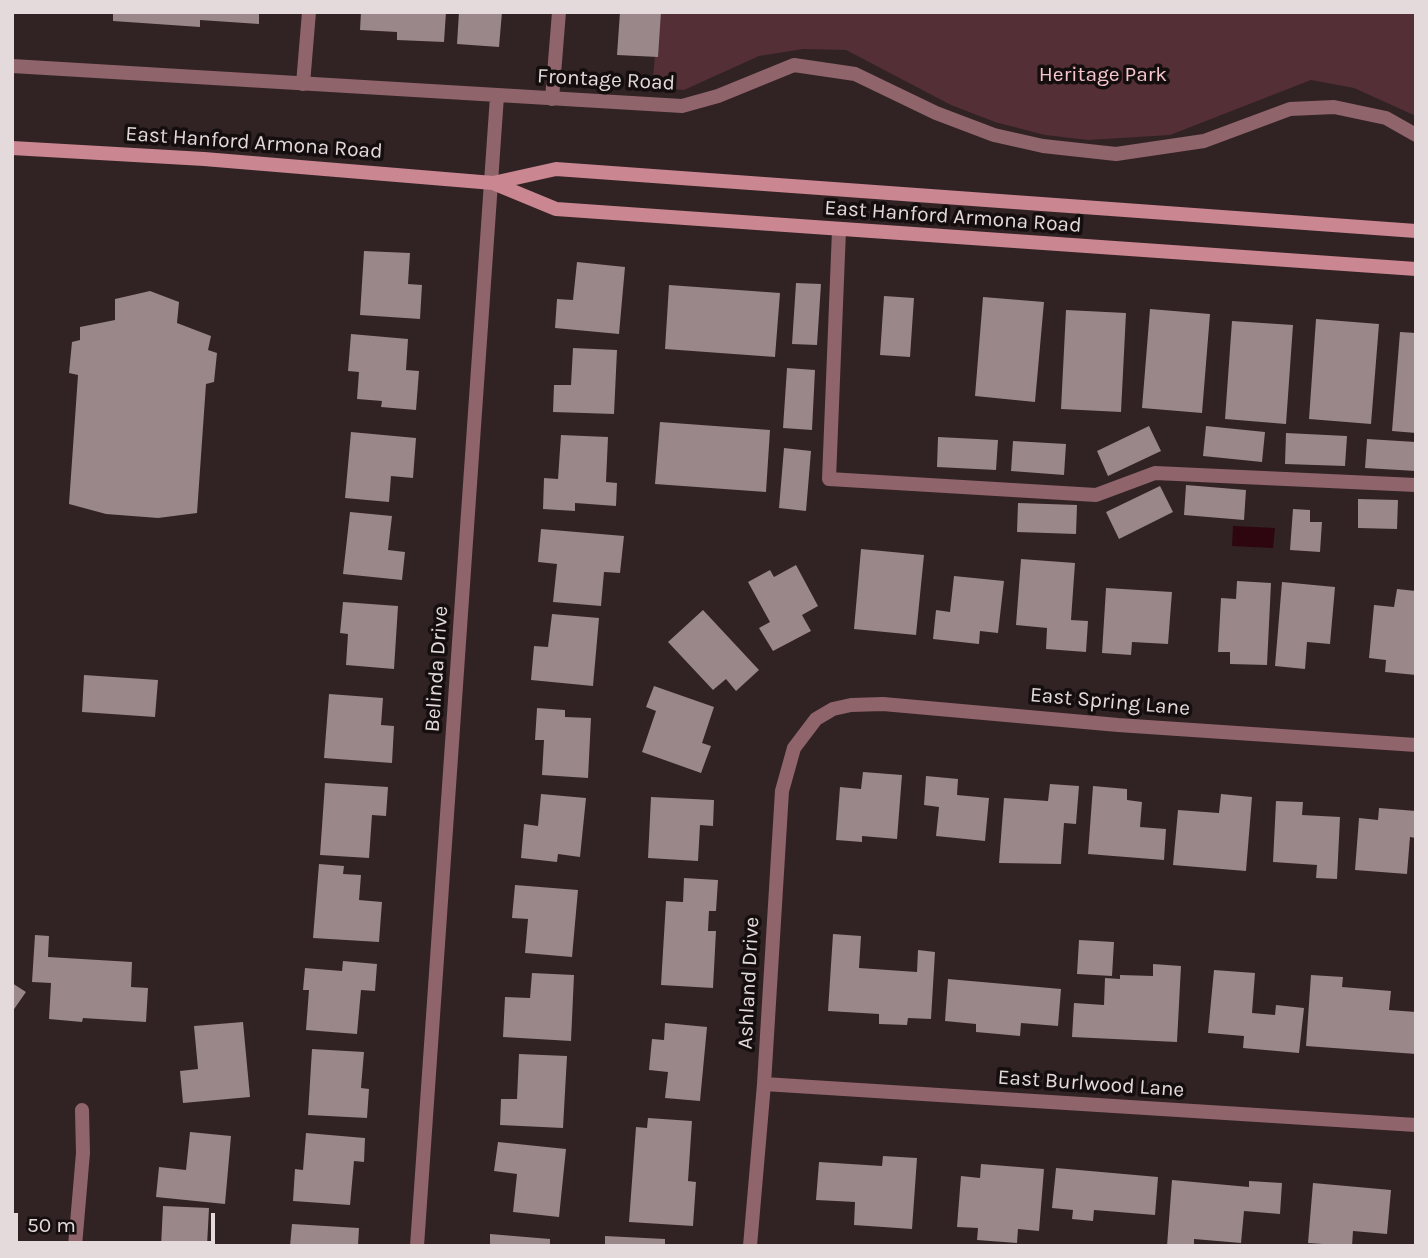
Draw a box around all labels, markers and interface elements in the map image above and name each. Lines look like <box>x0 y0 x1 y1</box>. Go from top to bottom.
park label: Heritage Park <box>1039 62 1167 88</box>
street label: Frontage Road <box>536 64 676 96</box>
street label: East Hanford Armona Road <box>125 121 383 165</box>
street label: East Hanford Armona Road <box>824 195 1082 239</box>
street label: Belinda Drive <box>420 605 454 733</box>
street label: East Spring Lane <box>1029 682 1191 722</box>
street label: Ashland Drive <box>733 916 765 1050</box>
street label: East Burlwood Lane <box>997 1065 1185 1103</box>
scale bar <box>18 1198 219 1242</box>
text: 50 m <box>27 1213 76 1237</box>

